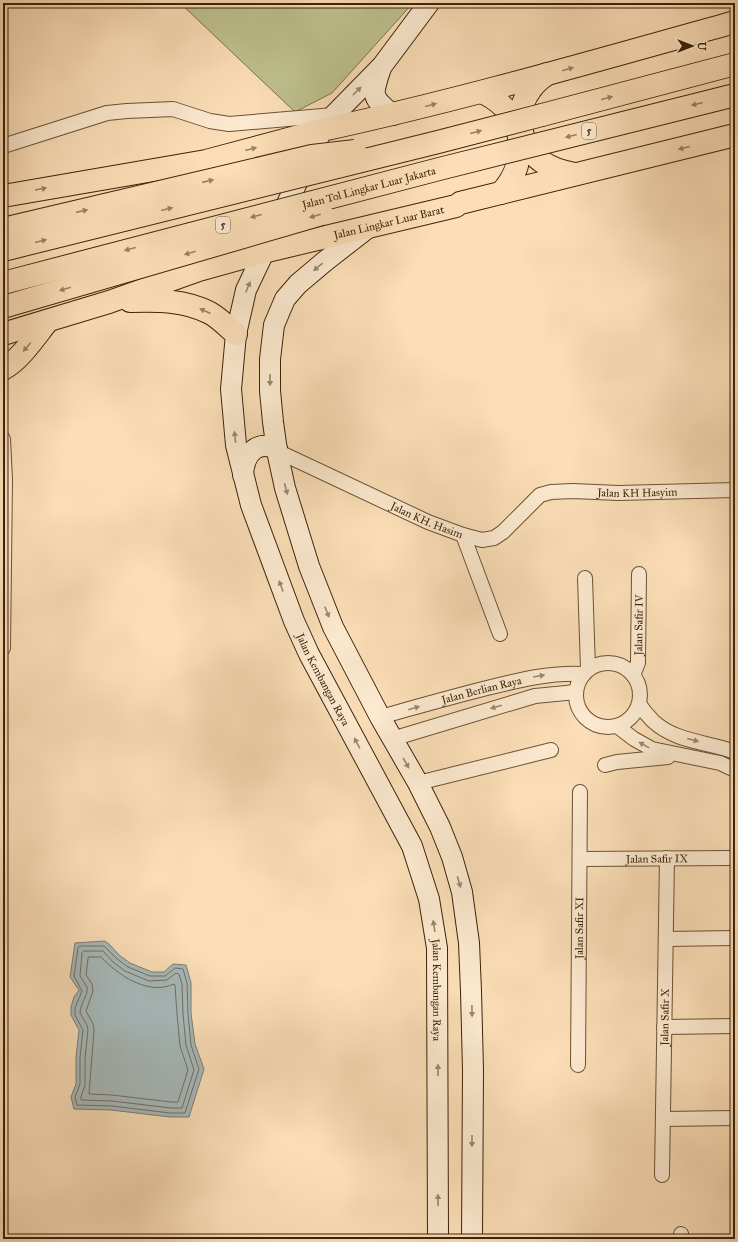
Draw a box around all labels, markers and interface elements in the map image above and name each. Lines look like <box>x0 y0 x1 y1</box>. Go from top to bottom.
north arrow <box>672 26 712 66</box>
text: U <box>695 42 708 51</box>
one-way arrow <box>561 65 574 71</box>
one-way arrow <box>352 86 362 96</box>
one-way arrow <box>601 95 613 101</box>
one-way arrow <box>691 101 703 107</box>
one-way arrow <box>425 102 437 108</box>
road number: 5 <box>582 123 596 139</box>
one-way arrow <box>469 129 482 135</box>
one-way arrow <box>565 133 577 139</box>
one-way arrow <box>245 145 258 151</box>
one-way arrow <box>677 145 690 151</box>
street label: Jalan Tol Lingkar Luar Jakarta <box>300 164 437 212</box>
one-way arrow <box>202 177 215 183</box>
one-way arrow <box>35 186 48 192</box>
street label: Jalan Lingkar Luar Barat <box>331 203 445 243</box>
one-way arrow <box>161 206 173 212</box>
one-way arrow <box>76 207 88 213</box>
one-way arrow <box>250 213 262 219</box>
one-way arrow <box>308 213 320 219</box>
road number: 5 <box>216 217 230 233</box>
one-way arrow <box>35 237 47 243</box>
one-way arrow <box>124 246 136 252</box>
one-way arrow <box>183 250 195 256</box>
one-way arrow <box>313 262 323 271</box>
one-way arrow <box>245 280 251 292</box>
one-way arrow <box>59 286 71 292</box>
one-way arrow <box>200 308 211 314</box>
one-way arrow <box>22 342 31 352</box>
one-way arrow <box>267 374 273 387</box>
one-way arrow <box>232 431 238 443</box>
one-way arrow <box>283 483 289 495</box>
street label: Jalan KH Hasyim <box>596 485 678 500</box>
street label: Jalan KH. Hasim <box>387 498 465 541</box>
one-way arrow <box>278 580 284 592</box>
street label: Jalan Safir IV <box>632 593 646 657</box>
one-way arrow <box>325 606 331 618</box>
street label: Jalan Kembangan Raya <box>293 630 353 728</box>
street label: Jalan Berlian Raya <box>439 673 523 707</box>
one-way arrow <box>533 673 545 679</box>
one-way arrow <box>490 704 502 710</box>
one-way arrow <box>408 705 420 711</box>
one-way arrow <box>354 737 361 749</box>
one-way arrow <box>687 738 699 744</box>
one-way arrow <box>638 741 650 748</box>
one-way arrow <box>403 757 410 769</box>
street label: Jalan Safir IX <box>625 852 688 866</box>
one-way arrow <box>456 876 462 888</box>
street label: Jalan Safir XI <box>572 897 586 960</box>
one-way arrow <box>431 920 437 932</box>
street label: Jalan Kembangan Raya <box>428 937 444 1041</box>
street label: Jalan Safir X <box>658 988 672 1047</box>
one-way arrow <box>469 1005 475 1018</box>
one-way arrow <box>435 1063 441 1076</box>
one-way arrow <box>469 1135 475 1148</box>
one-way arrow <box>435 1193 441 1206</box>

